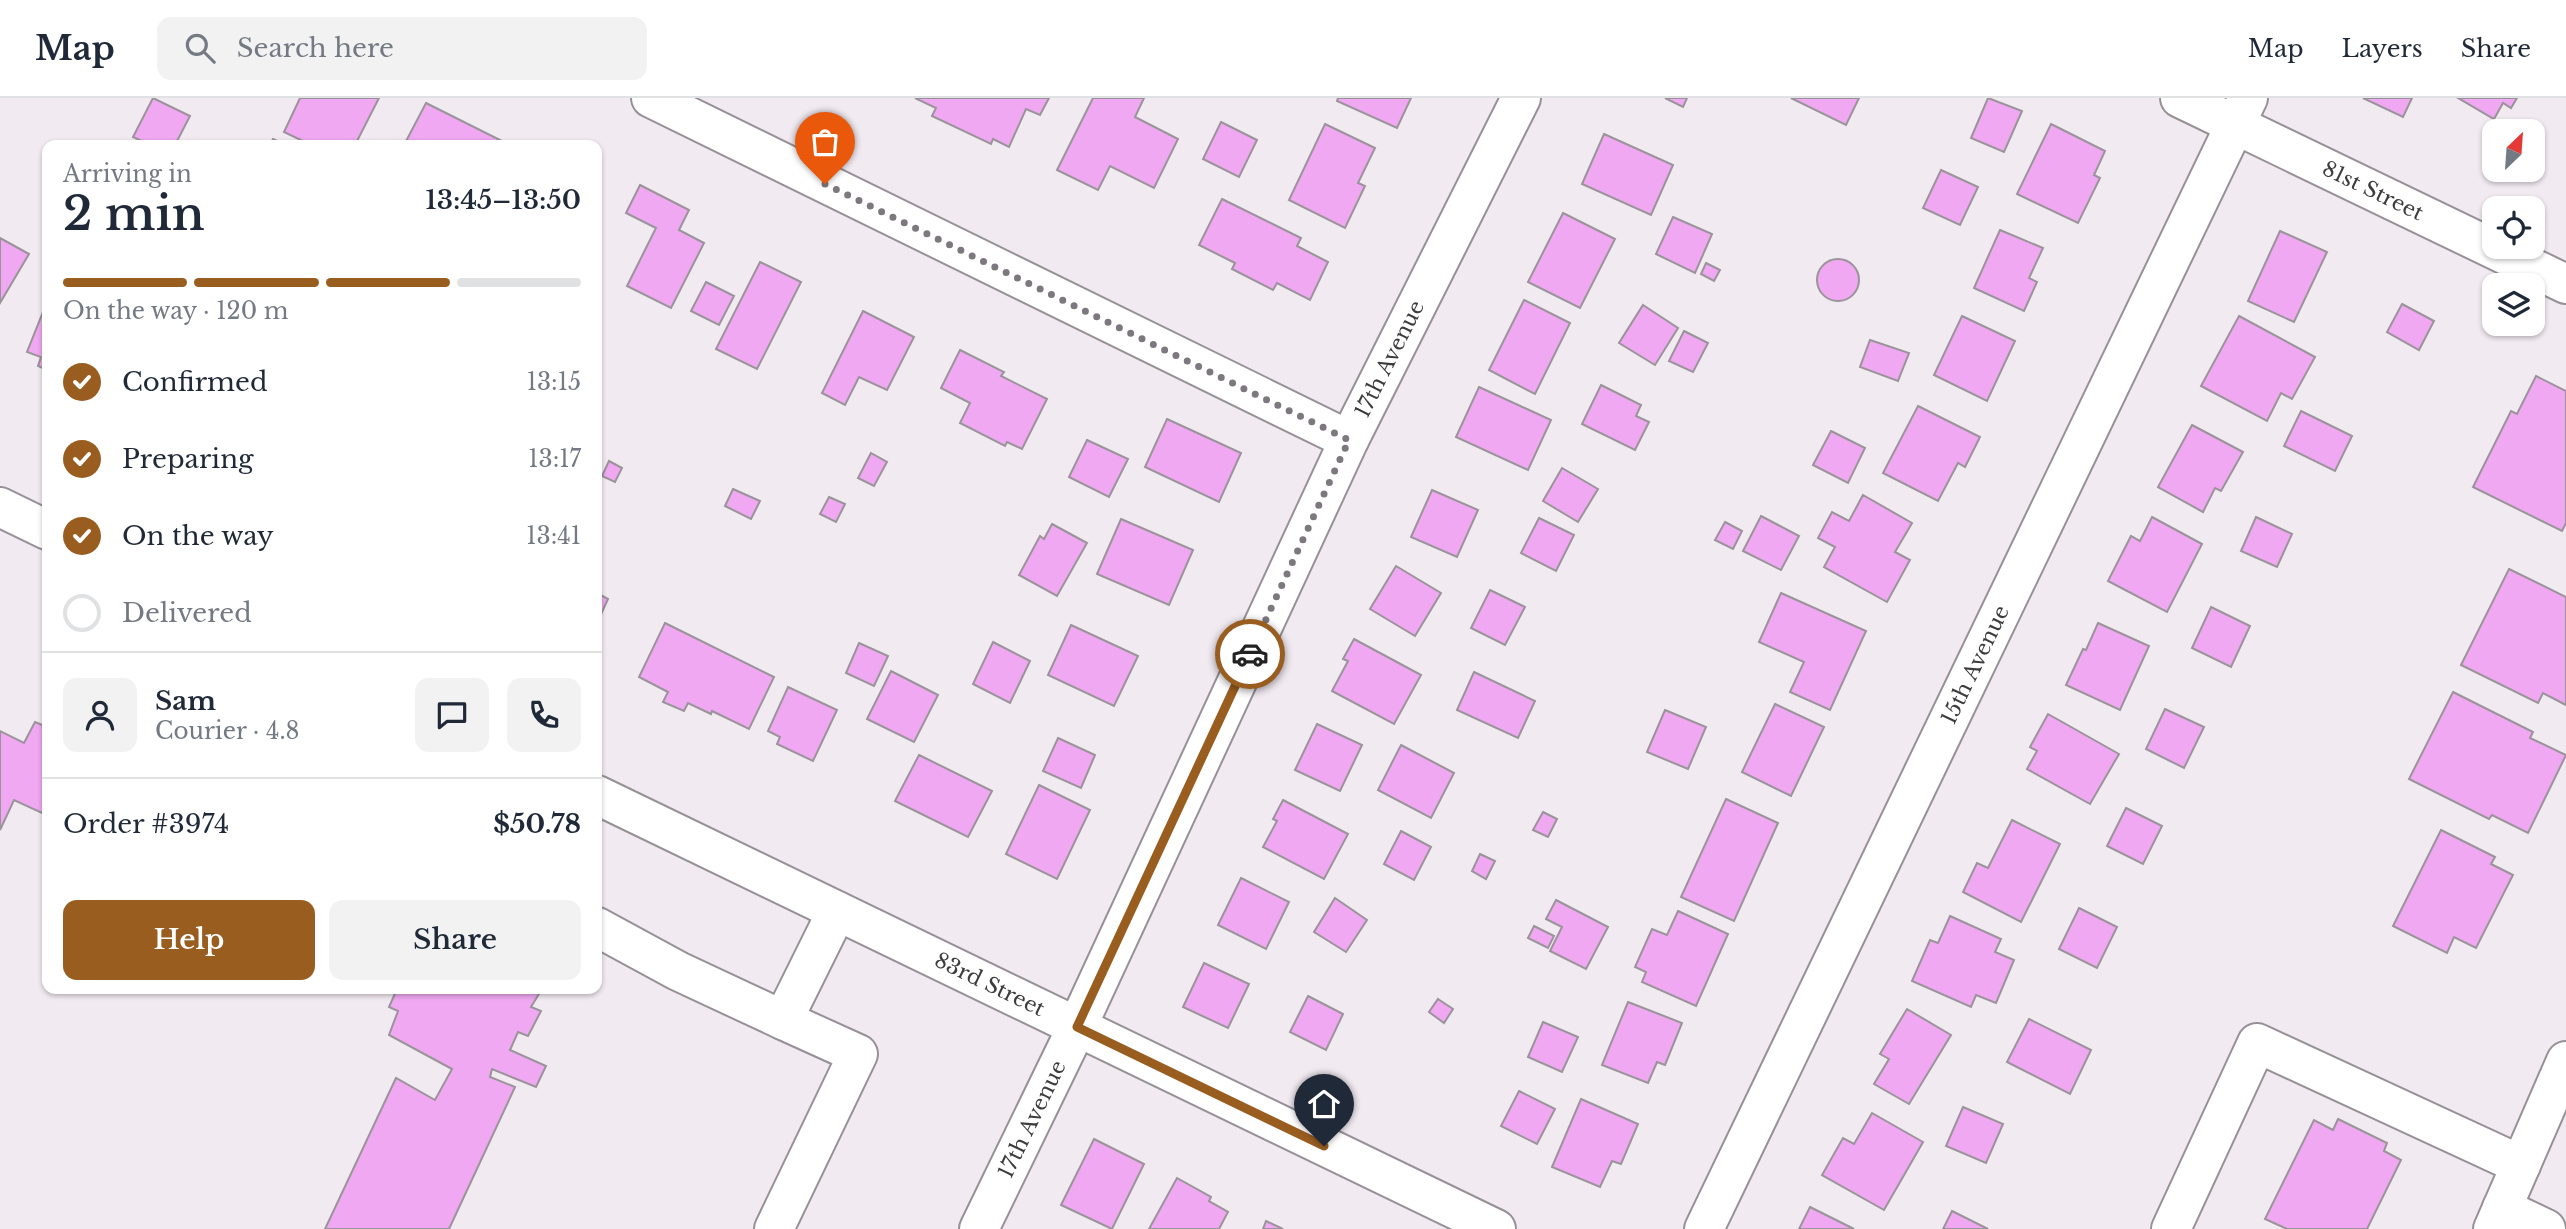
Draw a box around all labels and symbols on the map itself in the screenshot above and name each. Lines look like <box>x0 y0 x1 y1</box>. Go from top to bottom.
pin <box>795 112 855 184</box>
north arrow <box>2482 119 2544 182</box>
street label: 81st Street <box>2318 156 2428 226</box>
street label: 17th Avenue <box>1349 296 1430 422</box>
street label: 15th Avenue <box>1936 601 2015 729</box>
courier <box>1215 619 1285 689</box>
street label: 83rd Street <box>930 947 1049 1022</box>
street label: 17th Avenue <box>993 1056 1072 1182</box>
pin <box>1294 1074 1354 1146</box>

